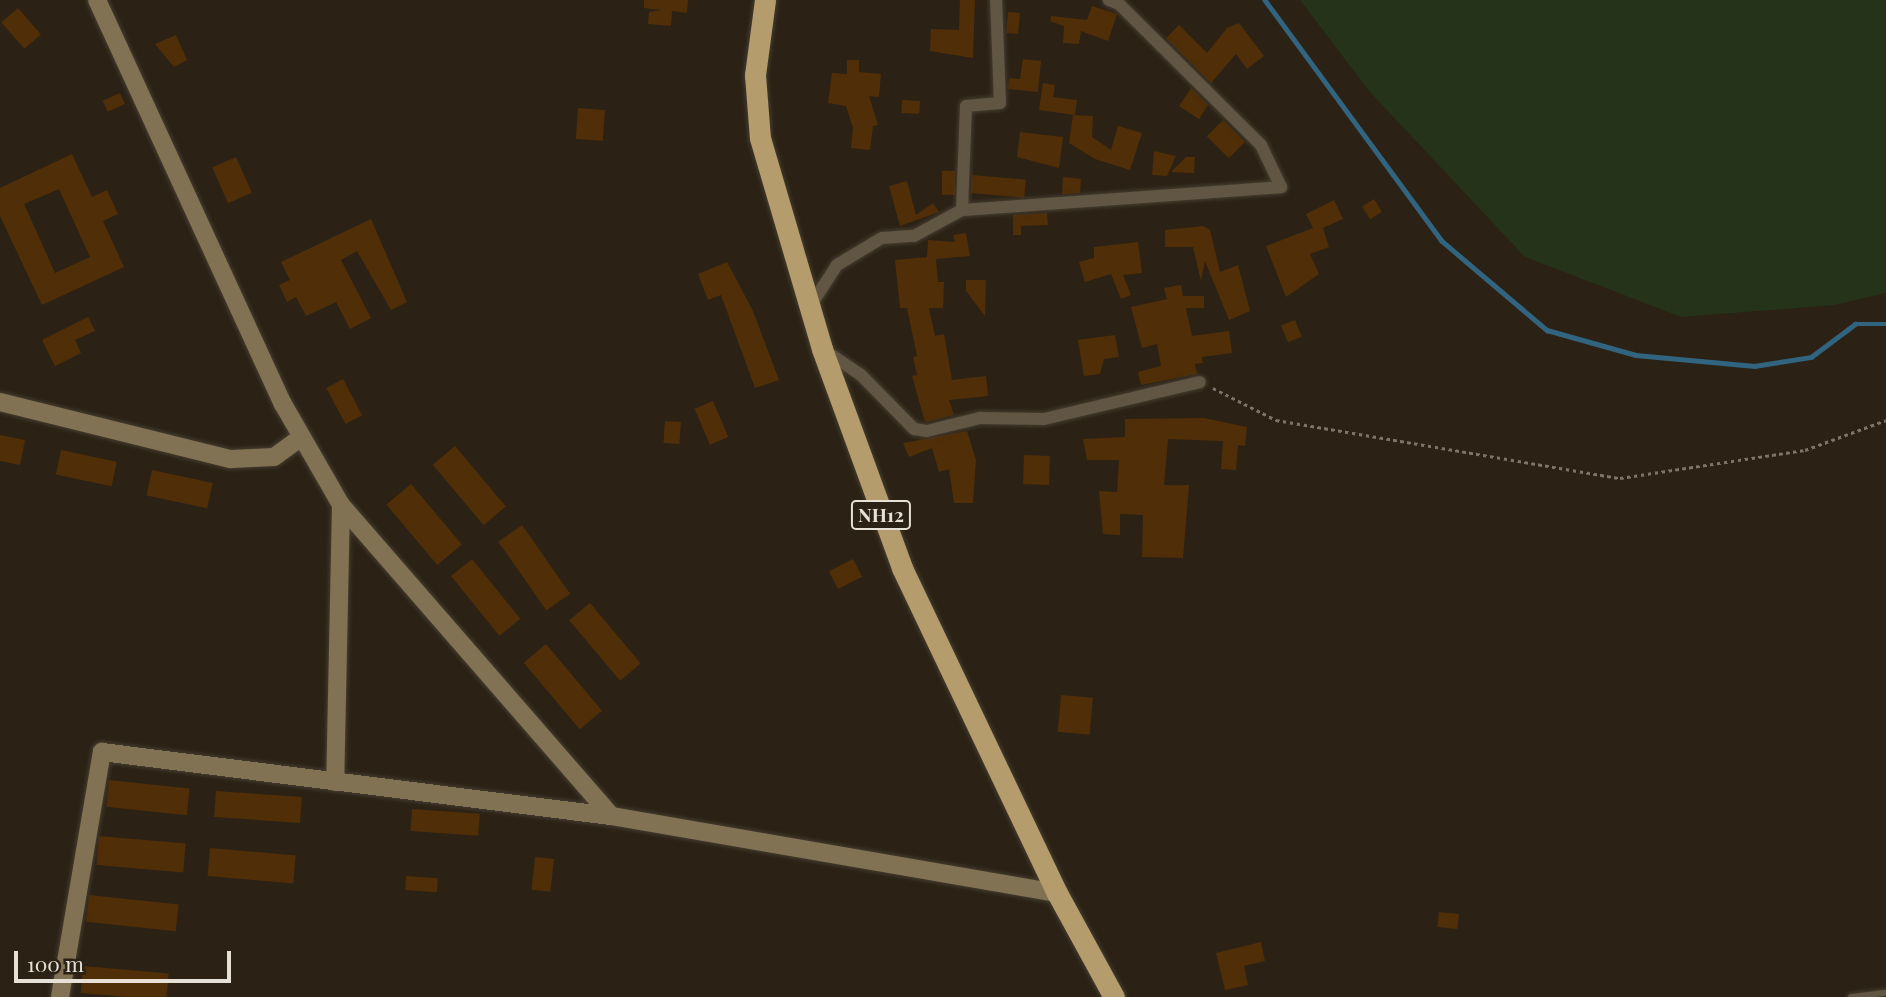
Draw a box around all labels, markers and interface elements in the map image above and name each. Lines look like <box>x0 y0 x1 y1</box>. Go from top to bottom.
road number: NH12 <box>850 500 912 530</box>
scale bar <box>18 937 234 981</box>
text: 100 m <box>27 949 84 977</box>

